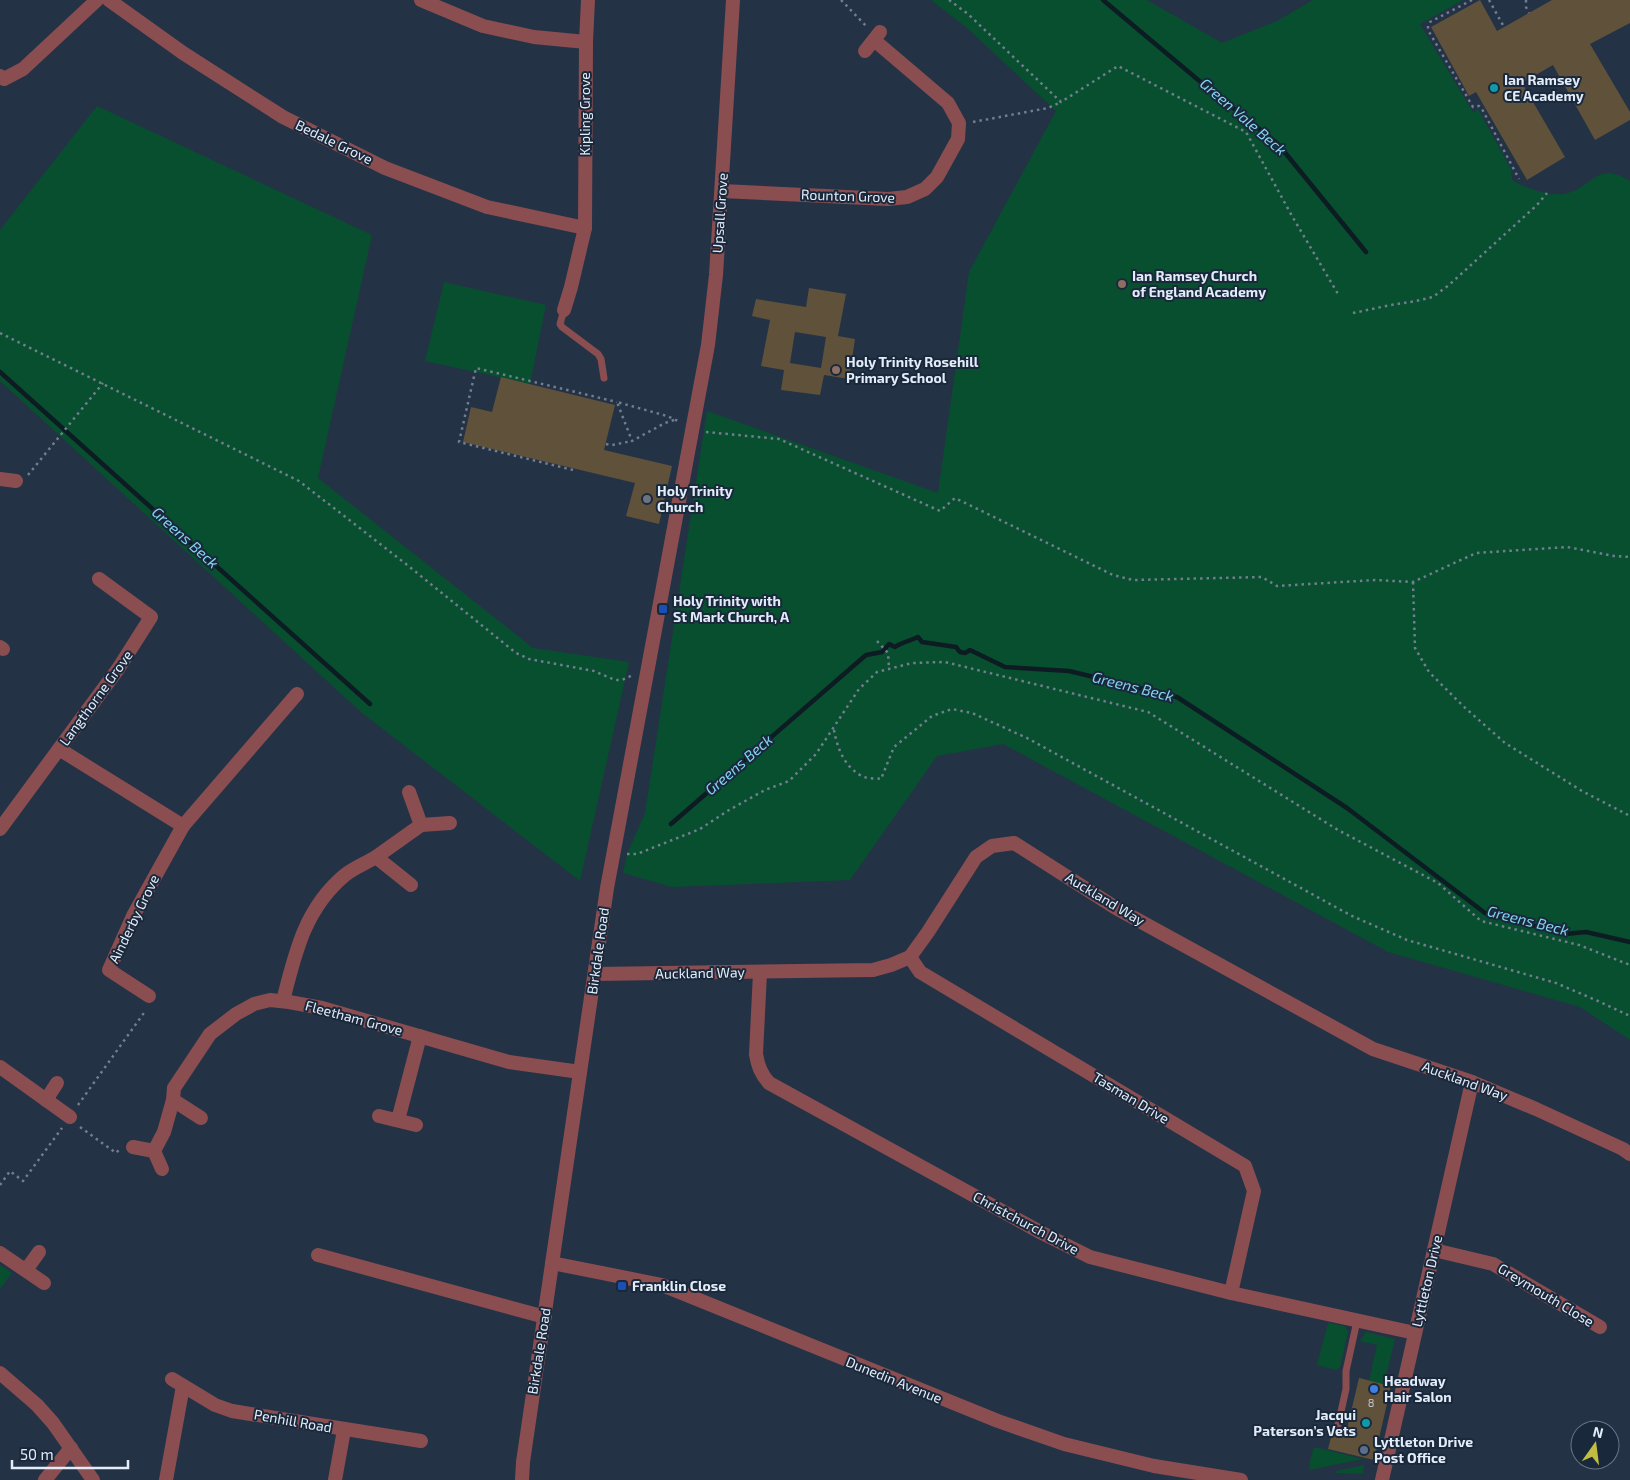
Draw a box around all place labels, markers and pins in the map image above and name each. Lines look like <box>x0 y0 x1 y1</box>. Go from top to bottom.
place label: Ian Ramsey CE Academy <box>1504 71 1584 104</box>
marker: Ian Ramsey CE Academy <box>1488 82 1500 94</box>
place label: Ian Ramsey Church of England Academy <box>1132 267 1266 300</box>
marker: Ian Ramsey Church of England Academy <box>1116 278 1128 290</box>
place label: Holy Trinity Rosehill Primary School <box>846 353 979 386</box>
marker: Holy Trinity Rosehill Primary School <box>830 364 842 376</box>
place label: Holy Trinity Church <box>657 482 733 515</box>
marker: Holy Trinity Church <box>641 493 653 505</box>
place label: Holy Trinity with St Mark Church, A <box>673 592 790 625</box>
marker: Holy Trinity with St Mark Church, A <box>657 603 669 615</box>
place label: Franklin Close <box>632 1277 726 1294</box>
marker: Franklin Close <box>616 1280 628 1292</box>
place label: Headway Hair Salon <box>1384 1372 1452 1405</box>
marker: Headway Hair Salon <box>1368 1383 1380 1395</box>
place label: Jacqui Paterson’s Vets <box>1253 1406 1356 1439</box>
marker: Jacqui Paterson’s Vets <box>1360 1417 1372 1429</box>
place label: Lyttleton Drive Post Office <box>1374 1433 1473 1466</box>
marker: Lyttleton Drive Post Office <box>1358 1444 1370 1456</box>

